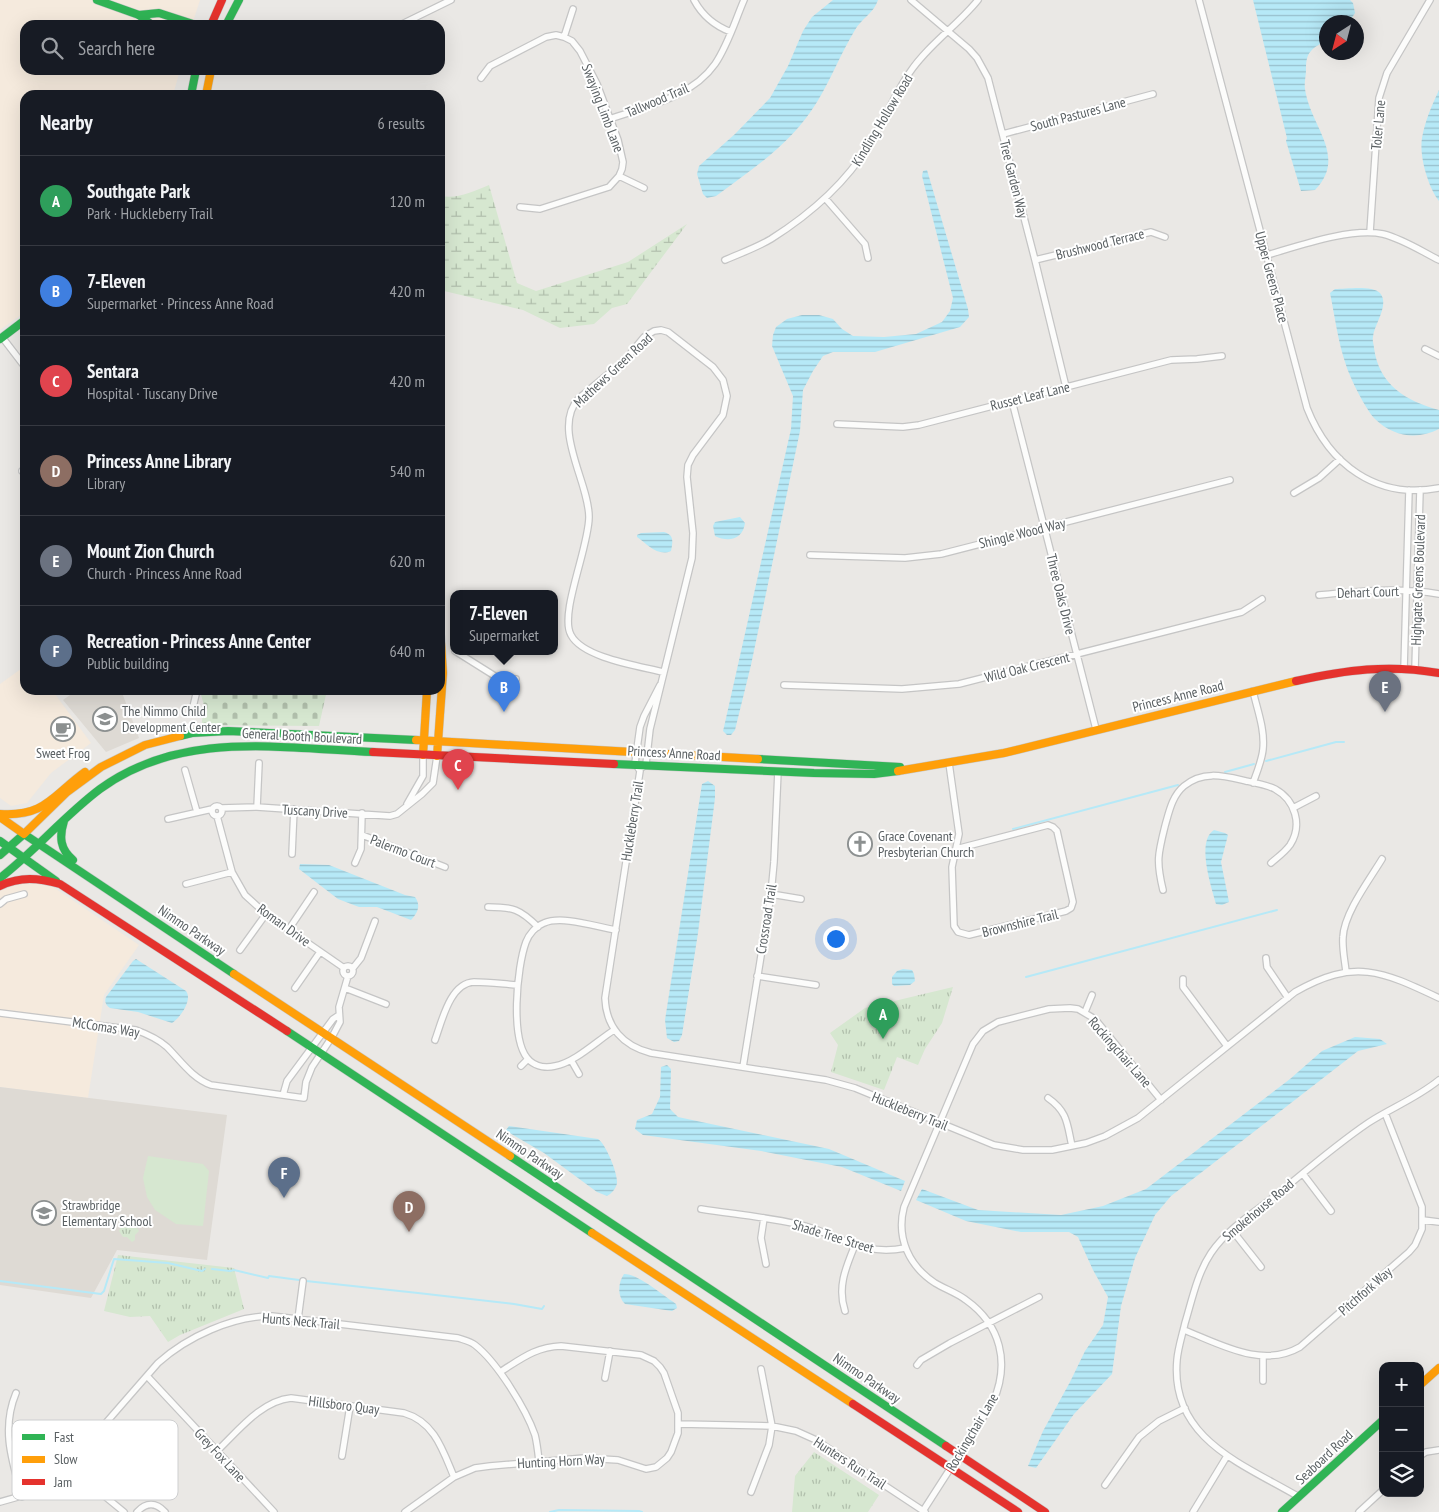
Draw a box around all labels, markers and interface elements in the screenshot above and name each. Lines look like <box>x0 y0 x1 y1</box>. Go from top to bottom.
north arrow <box>1319 15 1364 60</box>
search box <box>20 20 445 75</box>
icon: search <box>38 34 66 62</box>
text: Search here <box>78 36 155 60</box>
street label: Swaying Limb Lane <box>578 61 628 155</box>
street label: Kindling Hollow Road <box>847 71 917 169</box>
street label: Tallwood Trail <box>623 78 692 121</box>
street label: South Pastures Lane <box>1028 93 1128 135</box>
street label: Toler Lane <box>1367 99 1389 151</box>
text: Nearby <box>40 109 93 136</box>
text: 6 results <box>378 113 425 133</box>
street label: Tree Garden Way <box>996 138 1033 221</box>
text: Southgate Park <box>87 179 190 203</box>
text: A <box>52 191 60 211</box>
text: 120 m <box>390 191 425 211</box>
text: Park · Huckleberry Trail <box>87 203 213 223</box>
street label: Brushwood Terrace <box>1054 224 1146 264</box>
street label: Upper Greens Place <box>1251 229 1293 325</box>
text: 7-Eleven <box>87 269 146 293</box>
text: B <box>52 281 60 301</box>
text: 420 m <box>390 281 425 301</box>
text: Supermarket · Princess Anne Road <box>87 293 274 313</box>
street label: Mathews Green Road <box>570 329 656 411</box>
text: Sentara <box>87 359 139 383</box>
text: C <box>52 371 60 391</box>
text: 420 m <box>390 371 425 391</box>
street label: Russet Leaf Lane <box>988 377 1072 415</box>
text: Hospital · Tuscany Drive <box>87 383 218 403</box>
text: Princess Anne Library <box>87 449 231 473</box>
text: D <box>52 461 60 481</box>
text: 540 m <box>390 461 425 481</box>
text: Library <box>87 473 125 493</box>
street label: Shingle Wood Way <box>977 513 1068 552</box>
street label: Highgate Greens Boulevard <box>1407 514 1429 646</box>
text: Mount Zion Church <box>87 539 214 563</box>
text: E <box>53 551 59 571</box>
text: 620 m <box>390 551 425 571</box>
street label: Three Oaks Drive <box>1042 552 1080 636</box>
text: Church · Princess Anne Road <box>87 563 242 583</box>
street label: Dehart Court <box>1337 582 1399 602</box>
popup <box>450 590 558 655</box>
text: 7-Eleven <box>469 601 528 625</box>
text: Supermarket <box>469 625 539 645</box>
text: Recreation - Princess Anne Center <box>87 629 311 653</box>
text: F <box>53 641 59 661</box>
text: 640 m <box>390 641 425 661</box>
street label: Wild Oak Crescent <box>983 648 1072 686</box>
text: Public building <box>87 653 169 673</box>
pin: B <box>488 671 520 712</box>
pin: E <box>1369 671 1401 712</box>
street label: Princess Anne Road <box>1131 676 1225 716</box>
place label: The Nimmo Child Development Center <box>122 702 221 736</box>
school or university icon: The Nimmo Child Development Center <box>92 706 118 732</box>
cafe icon: Sweet Frog <box>50 716 76 742</box>
street label: General Booth Boulevard <box>241 724 363 748</box>
street label: Princess Anne Road <box>627 742 721 764</box>
place label: Sweet Frog <box>36 744 90 762</box>
pin: C <box>442 749 474 790</box>
street label: Huckleberry Trail <box>617 779 647 862</box>
street label: Tuscany Drive <box>282 800 349 822</box>
place label: Grace Covenant Presbyterian Church <box>878 827 974 861</box>
street label: Palermo Court <box>368 830 438 872</box>
church icon: Grace Covenant Presbyterian Church <box>847 831 873 857</box>
street label: Crossroad Trail <box>752 882 781 955</box>
street label: Roman Drive <box>254 900 314 950</box>
street label: Nimmo Parkway <box>155 901 230 960</box>
street label: Brownshire Trail <box>980 905 1061 941</box>
your location <box>823 926 849 952</box>
pin: A <box>867 998 899 1039</box>
street label: McComas Way <box>71 1013 142 1041</box>
street label: Rockingchair Lane <box>1084 1013 1156 1091</box>
street label: Huckleberry Trail <box>869 1088 952 1135</box>
street label: Nimmo Parkway <box>493 1125 568 1184</box>
pin: F <box>268 1157 300 1198</box>
street label: Smokehouse Road <box>1219 1175 1297 1245</box>
pin: D <box>393 1191 425 1232</box>
place label: Strawbridge Elementary School <box>62 1196 152 1230</box>
school or university icon: Strawbridge Elementary School <box>31 1200 57 1226</box>
street label: Shade Tree Street <box>790 1215 876 1257</box>
street label: Pitchfork Way <box>1334 1262 1396 1319</box>
street label: Hunts Neck Trail <box>261 1309 341 1333</box>
street label: Nimmo Parkway <box>830 1349 905 1408</box>
map controls <box>1379 1362 1424 1497</box>
button: + <box>1379 1362 1424 1407</box>
street label: Rockingchair Lane <box>942 1390 1002 1474</box>
street label: Hillsboro Quay <box>307 1392 381 1418</box>
button: − <box>1379 1407 1424 1452</box>
legend <box>12 1420 178 1500</box>
street label: Grey Fox Lane <box>191 1424 250 1486</box>
street label: Seaboard Road <box>1292 1426 1356 1488</box>
text: Fast <box>54 1428 74 1446</box>
street label: Hunters Run Trail <box>810 1433 890 1494</box>
text: Slow <box>54 1450 78 1468</box>
street label: Hunting Horn Way <box>517 1450 606 1472</box>
button: layers <box>1379 1452 1424 1497</box>
text: Jam <box>53 1473 72 1491</box>

